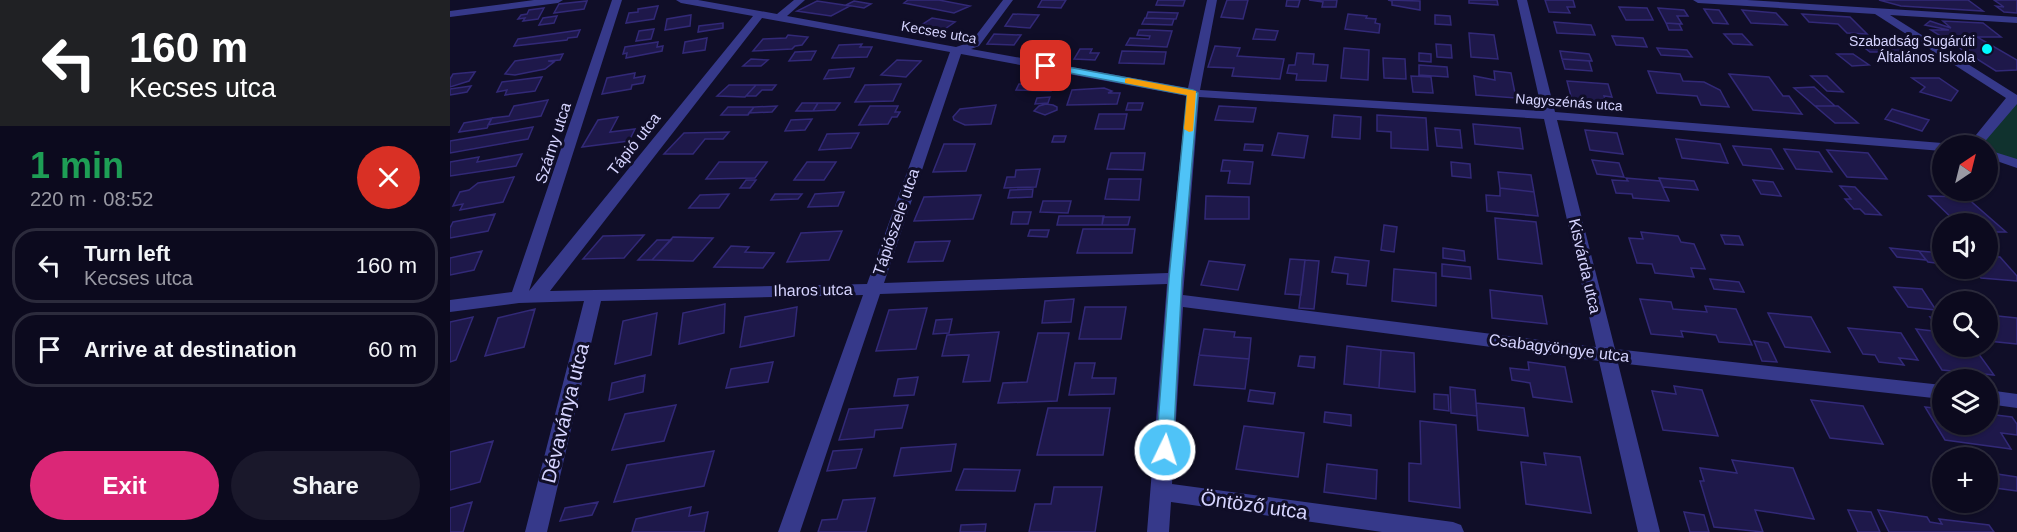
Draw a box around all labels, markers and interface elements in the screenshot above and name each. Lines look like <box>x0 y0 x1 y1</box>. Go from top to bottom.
street label: Kecses utca <box>900 17 978 47</box>
icon: left <box>30 24 108 102</box>
text: 160 m <box>129 24 248 71</box>
place label: Szabadság Sugárúti Általános Iskola <box>1849 33 1975 65</box>
pin <box>1020 40 1071 91</box>
marker: Szabadság Sugárúti Általános Iskola <box>1980 42 1994 56</box>
icon: arrive <box>1029 49 1062 82</box>
text: Kecses utca <box>129 73 276 103</box>
street label: Nagyszénás utca <box>1515 90 1623 114</box>
street label: Szárny utca <box>532 100 574 186</box>
street label: Tápió utca <box>604 109 664 179</box>
north arrow <box>1932 135 1998 201</box>
map controls <box>1932 135 1998 513</box>
text: 1 min <box>30 145 124 186</box>
button: close <box>357 146 420 209</box>
street label: Tápiószele utca <box>870 166 922 278</box>
text: 220 m · 08:52 <box>30 188 153 210</box>
button: sound <box>1932 213 1998 279</box>
street label: Kisvárda utca <box>1566 217 1604 315</box>
text: Turn left <box>84 241 170 266</box>
icon: left <box>33 249 66 282</box>
text: 160 m <box>356 253 417 278</box>
text: Kecses utca <box>84 267 193 289</box>
street label: Iharos utca <box>773 281 853 299</box>
button: search <box>1932 291 1998 357</box>
street label: Csabagyöngye utca <box>1488 331 1630 365</box>
icon: arrive <box>33 333 66 366</box>
text: Arrive at destination <box>84 337 297 362</box>
text: 60 m <box>368 337 417 362</box>
street label: Dévaványa utca <box>537 340 593 485</box>
button: layers <box>1932 369 1998 435</box>
position arrow <box>1133 418 1197 482</box>
button: + <box>1932 447 1998 513</box>
button: Exit <box>30 451 219 520</box>
button: Share <box>231 451 420 520</box>
street label: Öntöző utca <box>1199 487 1310 524</box>

